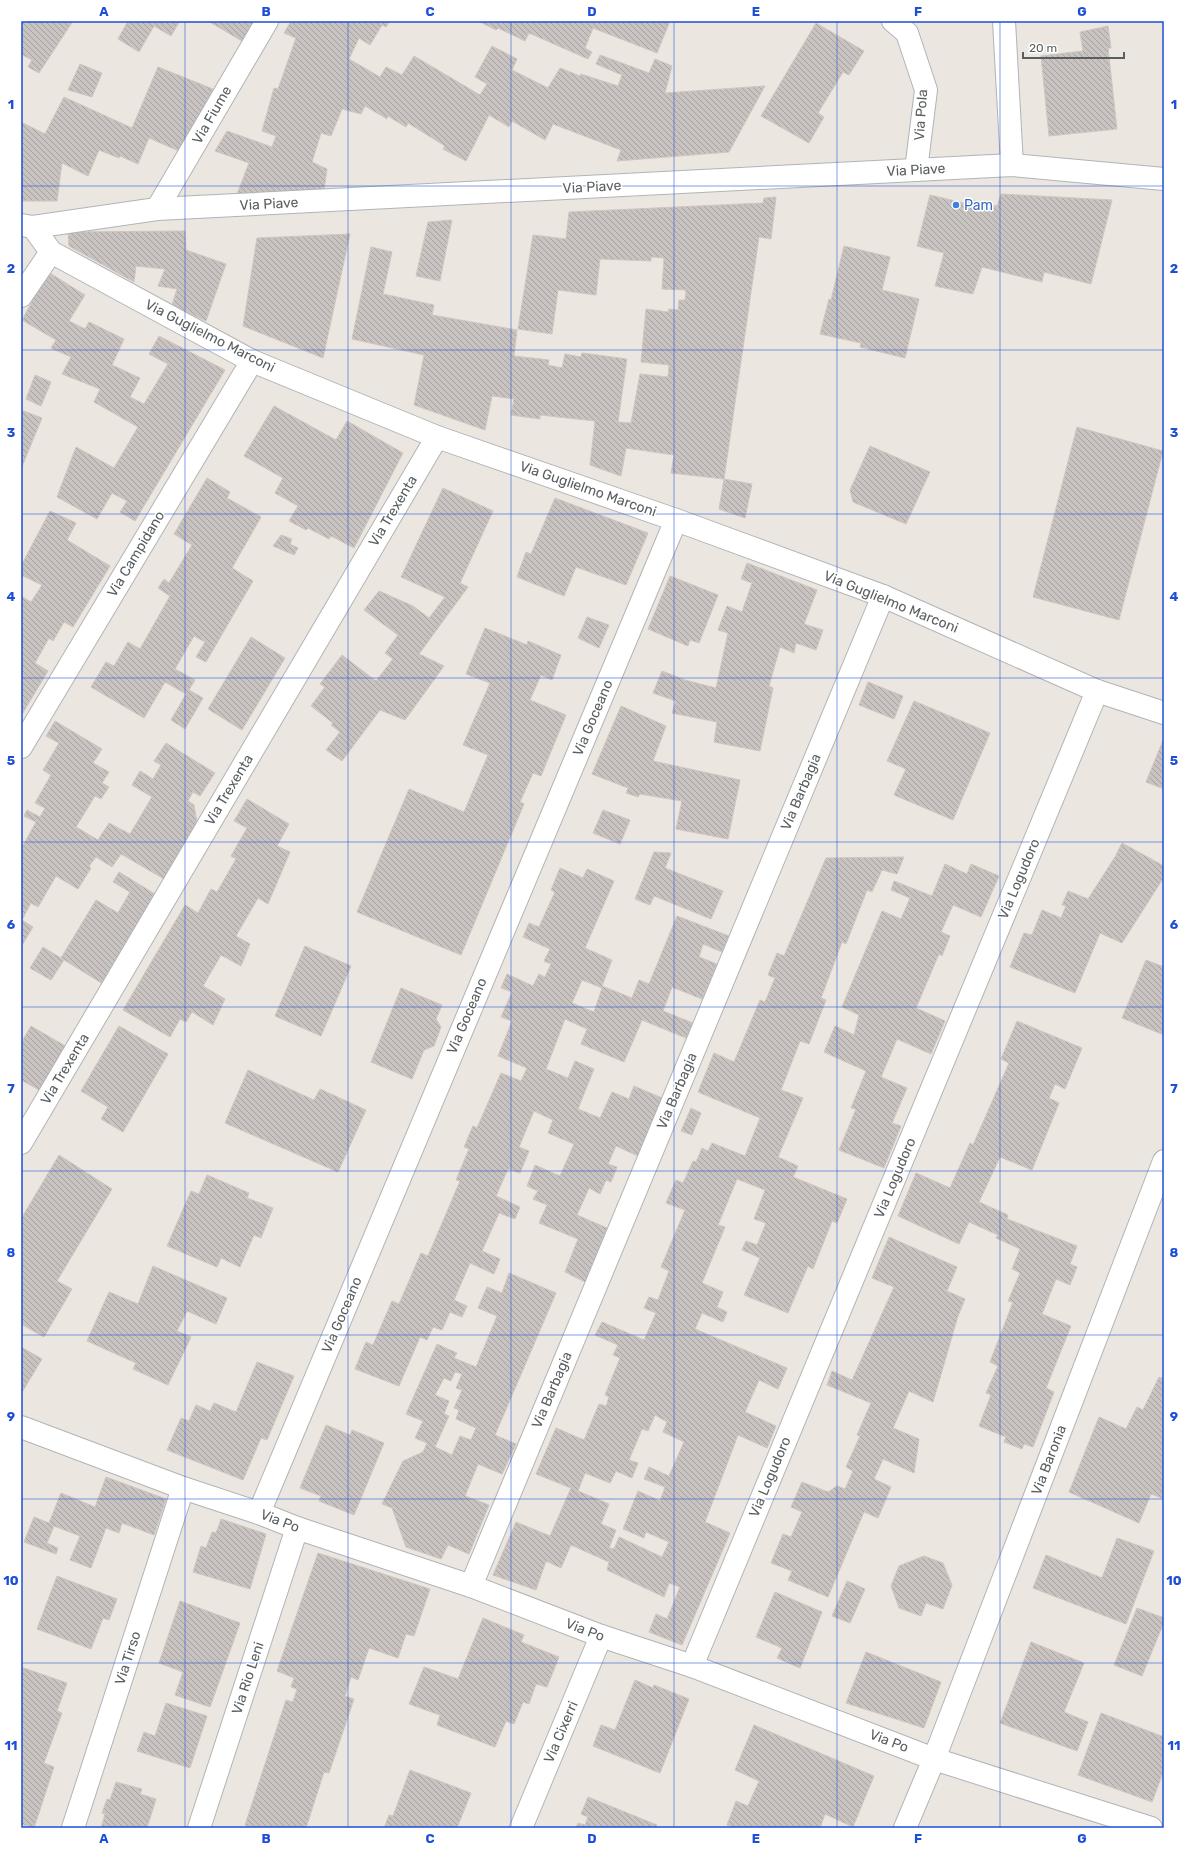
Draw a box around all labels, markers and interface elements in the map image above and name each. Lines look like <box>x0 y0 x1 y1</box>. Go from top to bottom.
text: A <box>99 4 109 19</box>
text: B <box>261 4 271 19</box>
text: C <box>425 4 435 19</box>
text: D <box>587 4 597 19</box>
text: E <box>752 4 760 19</box>
text: F <box>914 4 922 19</box>
text: G <box>1077 4 1087 19</box>
scale bar <box>1023 34 1124 60</box>
text: 20 m <box>1029 41 1057 55</box>
street label: Via Fiume <box>189 83 235 147</box>
street label: Via Pola <box>911 89 931 141</box>
text: 1 <box>8 97 14 112</box>
text: 1 <box>1171 97 1177 112</box>
street label: Via Piave <box>886 160 946 180</box>
street label: Via Piave <box>562 177 622 197</box>
street label: Via Piave <box>239 194 299 214</box>
place label: Pam <box>964 197 993 214</box>
marker: Pam <box>951 200 961 210</box>
text: 2 <box>7 261 15 276</box>
text: 2 <box>1170 261 1178 276</box>
street label: Via Guglielmo Marconi <box>142 296 278 376</box>
text: 3 <box>7 425 16 440</box>
text: 3 <box>1170 425 1179 440</box>
street label: Via Guglielmo Marconi <box>517 458 659 520</box>
street label: Via Trexenta <box>365 472 421 550</box>
street label: Via Campidano <box>104 508 168 600</box>
street label: Via Guglielmo Marconi <box>821 567 961 637</box>
text: 4 <box>7 589 16 604</box>
text: 4 <box>1170 589 1179 604</box>
street label: Via Goceano <box>569 677 617 759</box>
street label: Via Trexenta <box>201 751 257 829</box>
street label: Via Barbagia <box>777 751 825 833</box>
text: 5 <box>7 753 15 768</box>
text: 5 <box>1170 753 1178 768</box>
street label: Via Logudoro <box>994 836 1044 922</box>
text: 6 <box>7 917 16 932</box>
text: 6 <box>1170 917 1179 932</box>
street label: Via Goceano <box>443 975 491 1057</box>
street label: Via Trexenta <box>37 1030 93 1108</box>
street label: Via Barbagia <box>653 1050 701 1132</box>
text: 7 <box>7 1081 15 1096</box>
text: 7 <box>1170 1081 1178 1096</box>
street label: Via Logudoro <box>870 1135 920 1221</box>
text: 8 <box>7 1245 16 1260</box>
text: 8 <box>1170 1245 1179 1260</box>
street label: Via Goceano <box>318 1274 366 1356</box>
street label: Via Barbagia <box>528 1349 576 1431</box>
text: 9 <box>7 1409 15 1424</box>
text: 9 <box>1170 1409 1178 1424</box>
street label: Via Baronia <box>1028 1423 1070 1497</box>
street label: Via Logudoro <box>745 1434 795 1520</box>
street label: Via Po <box>258 1506 302 1536</box>
text: 10 <box>3 1573 19 1588</box>
text: 10 <box>1166 1573 1182 1588</box>
street label: Via Po <box>563 1615 607 1645</box>
street label: Via Tirso <box>111 1629 145 1687</box>
street label: Via Rio Leni <box>228 1640 268 1716</box>
street label: Via Cixerri <box>540 1698 582 1766</box>
street label: Via Po <box>867 1726 911 1756</box>
text: 11 <box>5 1738 17 1753</box>
text: 11 <box>1168 1738 1180 1753</box>
text: A <box>99 1831 109 1846</box>
text: B <box>261 1831 271 1846</box>
text: C <box>425 1831 435 1846</box>
text: D <box>587 1831 597 1846</box>
text: E <box>752 1831 760 1846</box>
text: F <box>914 1831 922 1846</box>
text: G <box>1077 1831 1087 1846</box>

